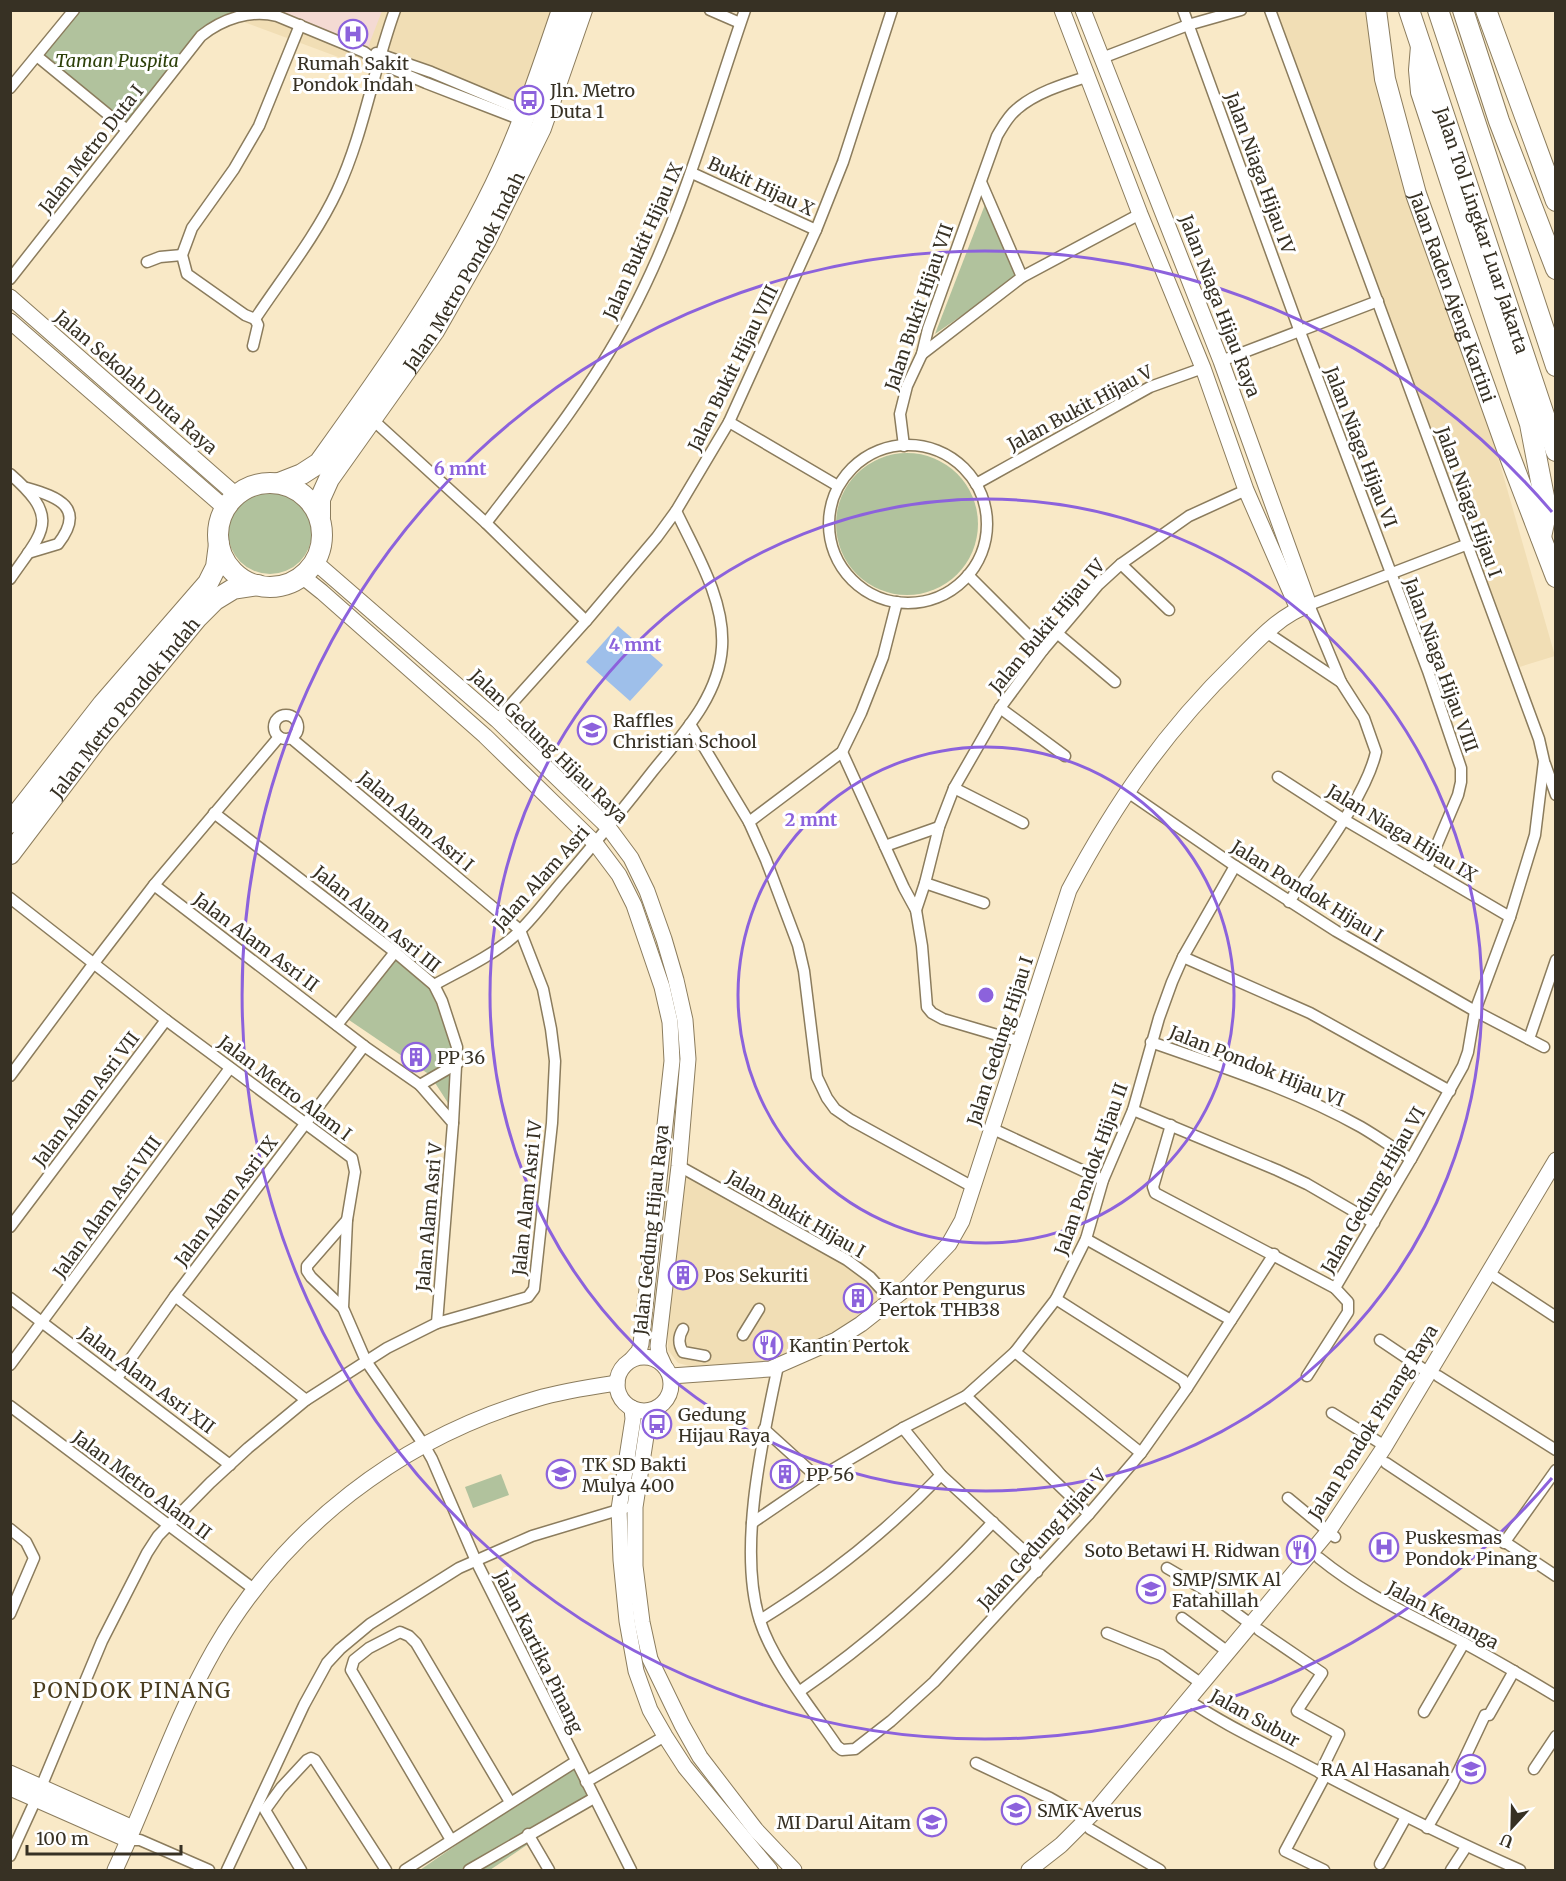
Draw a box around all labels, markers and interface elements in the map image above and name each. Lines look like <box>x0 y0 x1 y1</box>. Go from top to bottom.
hospital icon: Rumah Sakit Pondok Indah <box>337 18 369 50</box>
park label: Taman Puspita <box>55 49 179 72</box>
place label: Rumah Sakit Pondok Indah <box>292 52 414 96</box>
place label: Jln. Metro Duta 1 <box>549 79 635 123</box>
street label: Jalan Metro Duta I <box>33 80 148 219</box>
bus stop icon: Jln. Metro Duta 1 <box>513 84 545 116</box>
street label: Jalan Niaga Hijau IV <box>1220 88 1300 258</box>
street label: Jalan Tol Lingkar Luar Jakarta <box>1430 103 1534 357</box>
street label: Bukit Hijau X <box>704 151 818 221</box>
street label: Jalan Bukit Hijau IX <box>598 159 688 324</box>
street label: Jalan Metro Pondok Indah <box>397 168 529 376</box>
street label: Jalan Raden Ajeng Kartini <box>1404 188 1501 405</box>
street label: Jalan Niaga Hijau Raya <box>1174 211 1266 401</box>
street label: Jalan Bukit Hijau VII <box>879 221 958 394</box>
street label: Jalan Bukit Hijau VIII <box>682 281 783 455</box>
street label: Jalan Sekolah Duta Raya <box>49 304 222 459</box>
street label: Jalan Bukit Hijau V <box>1003 360 1157 456</box>
street label: Jalan Niaga Hijau VI <box>1319 362 1402 531</box>
street label: Jalan Niaga Hijau I <box>1431 423 1507 580</box>
text: 6 mnt <box>434 457 487 480</box>
street label: Jalan Bukit Hijau IV <box>984 553 1110 699</box>
street label: Jalan Niaga Hijau VIII <box>1398 574 1483 755</box>
street label: Jalan Metro Pondok Indah <box>44 612 204 803</box>
text: 4 mnt <box>608 633 662 656</box>
street label: Jalan Gedung Hijau Raya <box>464 664 633 828</box>
place label: Raffles Christian School <box>613 709 757 753</box>
school or university icon: Raffles Christian School <box>576 714 608 746</box>
street label: Jalan Alam Asri I <box>353 765 479 876</box>
street label: Jalan Niaga Hijau IX <box>1322 778 1481 887</box>
text: 2 mnt <box>785 808 838 831</box>
street label: Jalan Alam Asri <box>487 821 594 936</box>
street label: Jalan Pondok Hijau I <box>1226 834 1387 947</box>
street label: Jalan Alam Asri III <box>308 860 445 977</box>
street label: Jalan Alam Asri II <box>188 887 323 997</box>
street label: Jalan Gedung Hijau I <box>962 954 1038 1129</box>
centre of rings <box>976 985 996 1005</box>
street label: Jalan Pondok Hijau VI <box>1165 1020 1348 1112</box>
street label: Jalan Alam Asri VII <box>27 1027 144 1172</box>
street label: Jalan Metro Alam I <box>213 1030 356 1146</box>
building icon: PP 36 <box>400 1041 432 1073</box>
place label: PP 36 <box>437 1046 485 1069</box>
street label: Jalan Pondok Hijau II <box>1049 1080 1133 1259</box>
street label: Jalan Gedung Hijau VI <box>1315 1103 1430 1278</box>
street label: Jalan Alam Asri IV <box>507 1118 547 1278</box>
street label: Jalan Gedung Hijau Raya <box>628 1123 674 1337</box>
street label: Jalan Alam Asri IX <box>169 1131 283 1271</box>
street label: Jalan Alam Asri VIII <box>47 1132 166 1283</box>
street label: Jalan Alam Asri V <box>411 1141 447 1293</box>
street label: Jalan Bukit Hijau I <box>722 1165 869 1263</box>
building icon: Pos Sekuriti <box>667 1259 699 1291</box>
place label: Pos Sekuriti <box>704 1264 809 1287</box>
place label: Kantor Pengurus Pertok THB38 <box>879 1277 1026 1321</box>
building icon: Kantor Pengurus Pertok THB38 <box>842 1282 874 1314</box>
street label: Jalan Pondok Pinang Raya <box>1303 1320 1443 1525</box>
street label: Jalan Alam Asri XII <box>74 1321 219 1438</box>
restaurant icon: Kantin Pertok <box>752 1329 784 1361</box>
place label: Kantin Pertok <box>789 1334 910 1357</box>
place label: Gedung Hijau Raya <box>678 1403 770 1447</box>
bus stop icon: Gedung Hijau Raya <box>641 1408 673 1440</box>
street label: Jalan Metro Alam II <box>67 1425 216 1545</box>
place label: TK SD Bakti Mulya 400 <box>582 1453 687 1497</box>
school or university icon: TK SD Bakti Mulya 400 <box>545 1458 577 1490</box>
building icon: PP 56 <box>769 1458 801 1490</box>
place label: PP 56 <box>806 1463 854 1486</box>
street label: Jalan Gedung Hijau V <box>972 1463 1112 1615</box>
place label: Puskesmas Pondok Pinang <box>1405 1526 1537 1570</box>
hospital icon: Puskesmas Pondok Pinang <box>1368 1531 1400 1563</box>
restaurant icon: Soto Betawi H. Ridwan <box>1285 1534 1317 1566</box>
place label: Soto Betawi H. Ridwan <box>1084 1539 1280 1562</box>
street label: Jalan Kartika Pinang <box>489 1566 588 1737</box>
place label: SMP/SMK Al Fatahillah <box>1172 1568 1282 1612</box>
school or university icon: SMP/SMK Al Fatahillah <box>1135 1573 1167 1605</box>
street label: Jalan Kenanga <box>1382 1575 1503 1654</box>
district label: PONDOK PINANG <box>32 1677 232 1704</box>
street label: Jalan Subur <box>1205 1683 1304 1752</box>
school or university icon: RA Al Hasanah <box>1455 1753 1487 1785</box>
place label: RA Al Hasanah <box>1321 1758 1450 1781</box>
school or university icon: SMK Averus <box>1000 1794 1032 1826</box>
north arrow <box>1482 1797 1542 1857</box>
place label: SMK Averus <box>1037 1799 1142 1822</box>
school or university icon: MI Darul Aitam <box>916 1806 948 1838</box>
place label: MI Darul Aitam <box>777 1811 911 1834</box>
scale bar <box>27 1818 182 1856</box>
text: 100 m <box>36 1827 89 1850</box>
text: U <box>1497 1829 1516 1852</box>

